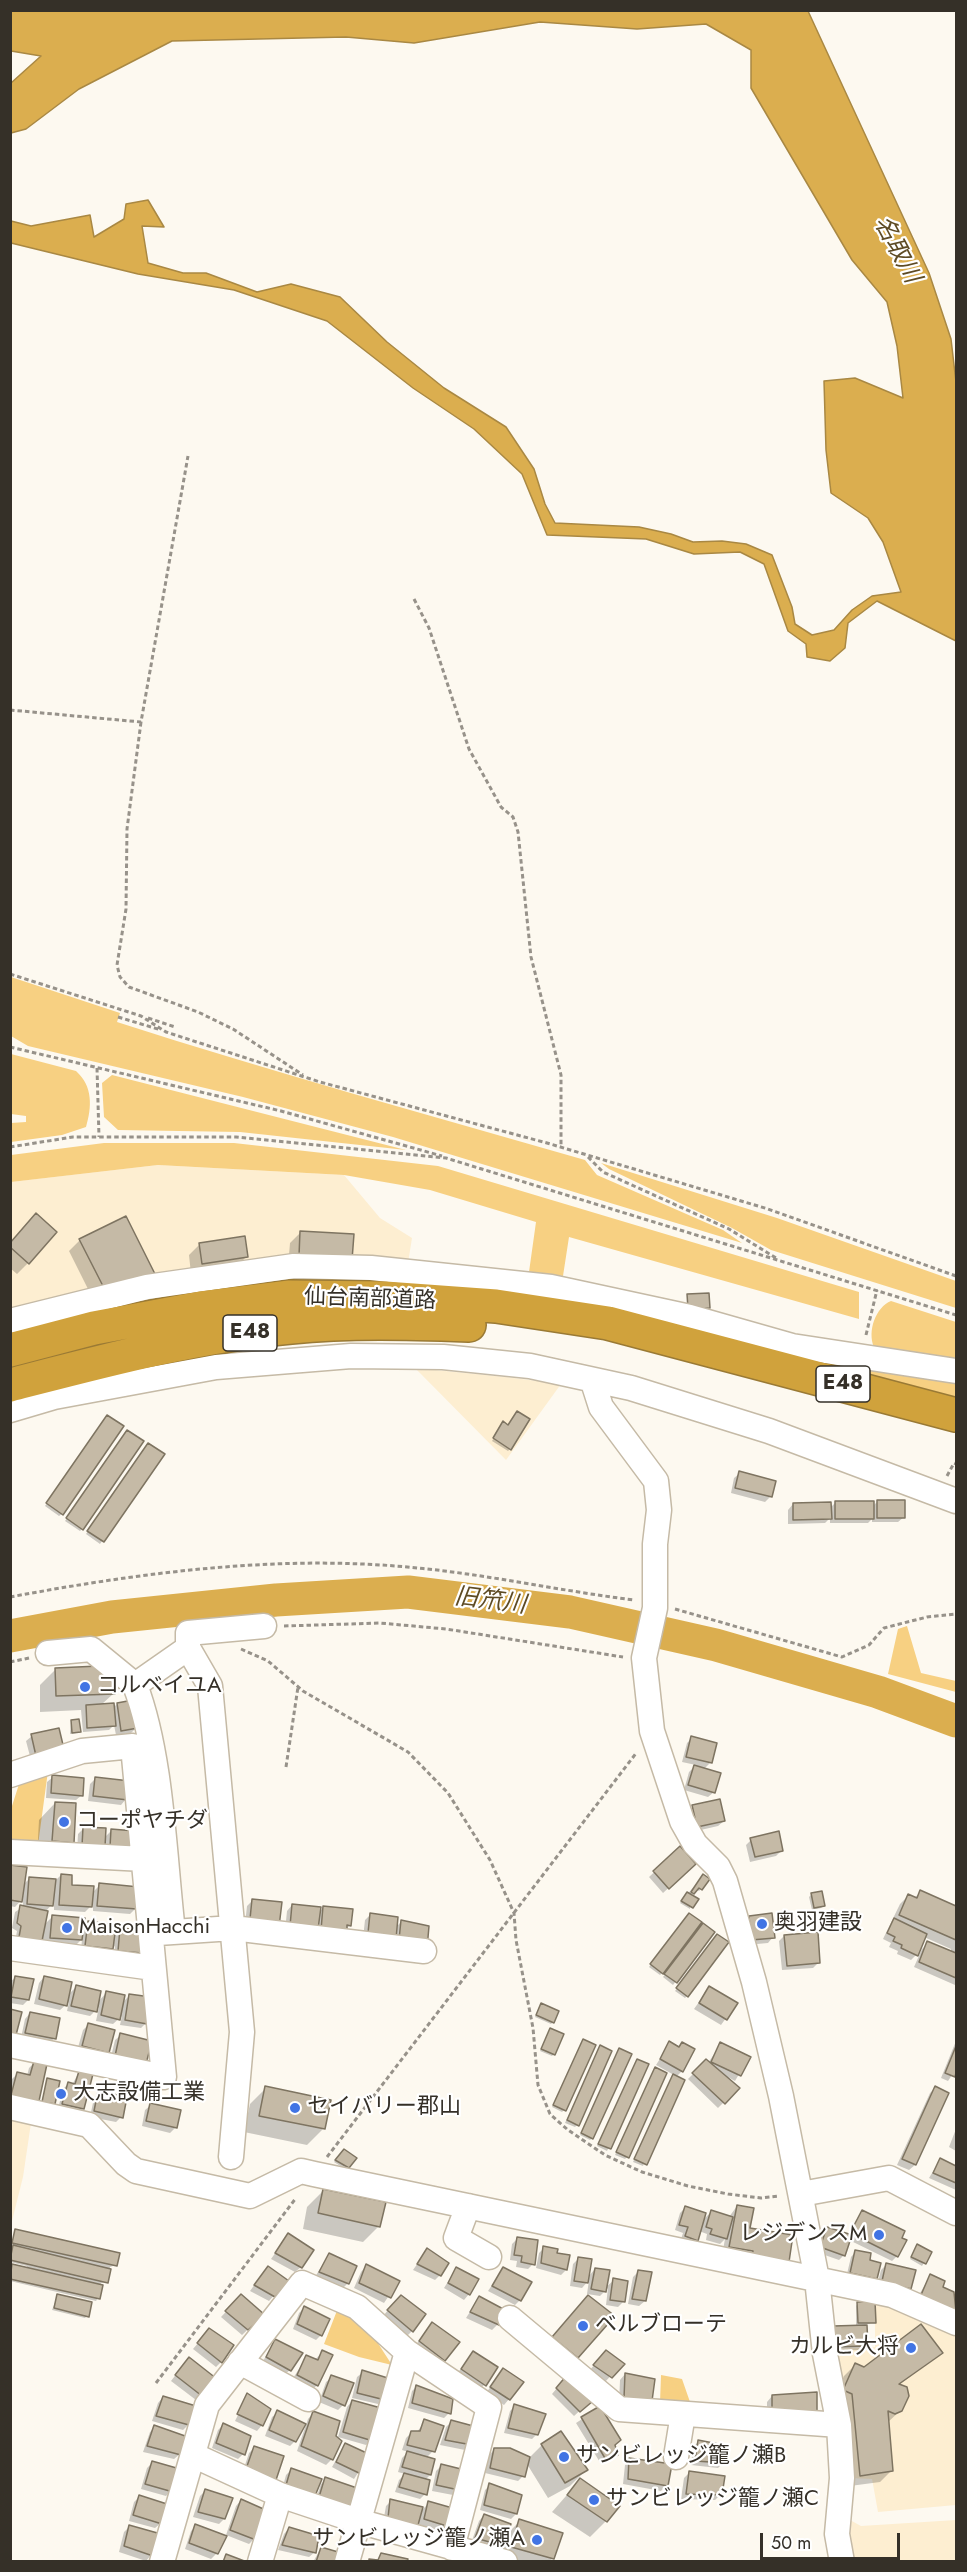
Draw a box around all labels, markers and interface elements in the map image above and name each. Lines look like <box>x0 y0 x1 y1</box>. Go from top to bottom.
water label: 名取川 <box>866 211 926 289</box>
street label: 仙台南部道路 <box>304 1285 436 1315</box>
road number: E48 <box>223 1315 277 1351</box>
road number: E48 <box>816 1366 870 1402</box>
water label: 旧笊川 <box>453 1583 527 1621</box>
place label: コルベイユA <box>97 1674 222 1700</box>
marker: コルベイユA <box>78 1680 92 1694</box>
place label: コーポヤチダ <box>76 1809 208 1835</box>
marker: コーポヤチダ <box>57 1815 71 1829</box>
place label: 奥羽建設 <box>774 1911 862 1937</box>
place label: MaisonHacchi <box>79 1915 210 1941</box>
marker: 奥羽建設 <box>755 1917 769 1931</box>
marker: MaisonHacchi <box>60 1921 74 1935</box>
place label: 大志設備工業 <box>73 2081 205 2107</box>
marker: 大志設備工業 <box>54 2087 68 2101</box>
place label: セイバリー郡山 <box>307 2095 461 2121</box>
marker: セイバリー郡山 <box>288 2101 302 2115</box>
place label: レジデンスM <box>739 2222 867 2248</box>
marker: レジデンスM <box>872 2228 886 2242</box>
place label: ベルブローテ <box>595 2313 727 2339</box>
marker: ベルブローテ <box>576 2319 590 2333</box>
place label: カルビ大将 <box>789 2335 899 2361</box>
marker: カルビ大将 <box>904 2341 918 2355</box>
place label: サンビレッジ籠ノ瀬B <box>576 2444 786 2470</box>
marker: サンビレッジ籠ノ瀬B <box>557 2450 571 2464</box>
place label: サンビレッジ籠ノ瀬C <box>606 2487 819 2513</box>
marker: サンビレッジ籠ノ瀬C <box>587 2493 601 2507</box>
scale bar <box>763 2521 902 2559</box>
place label: サンビレッジ籠ノ瀬A <box>312 2527 525 2553</box>
text: 50 m <box>771 2530 811 2556</box>
marker: サンビレッジ籠ノ瀬A <box>530 2533 544 2547</box>

